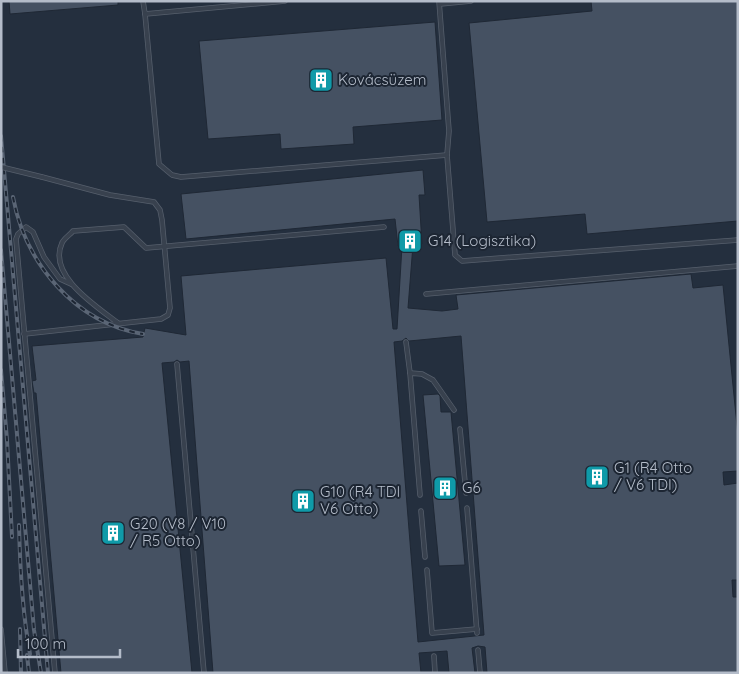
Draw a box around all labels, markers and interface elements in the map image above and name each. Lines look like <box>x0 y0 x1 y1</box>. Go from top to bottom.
building icon: Kovácsüzem <box>308 67 334 93</box>
place label: Kovácsüzem <box>338 70 426 89</box>
building icon: G14 (Logisztika) <box>397 228 423 254</box>
place label: G14 (Logisztika) <box>428 231 536 250</box>
place label: G1 (R4 Otto / V6 TDI) <box>614 458 692 494</box>
building icon: G1 (R4 Otto / V6 TDI) <box>584 464 610 490</box>
building icon: G6 <box>432 475 458 501</box>
place label: G6 <box>462 478 481 497</box>
place label: G10 (R4 TDI V6 Otto) <box>320 482 400 518</box>
building icon: G10 (R4 TDI V6 Otto) <box>290 488 316 514</box>
place label: G20 (V8 / V10 / R5 Otto) <box>130 514 226 550</box>
building icon: G20 (V8 / V10 / R5 Otto) <box>100 520 126 546</box>
scale bar <box>18 626 120 658</box>
text: 100 m <box>25 634 66 653</box>

